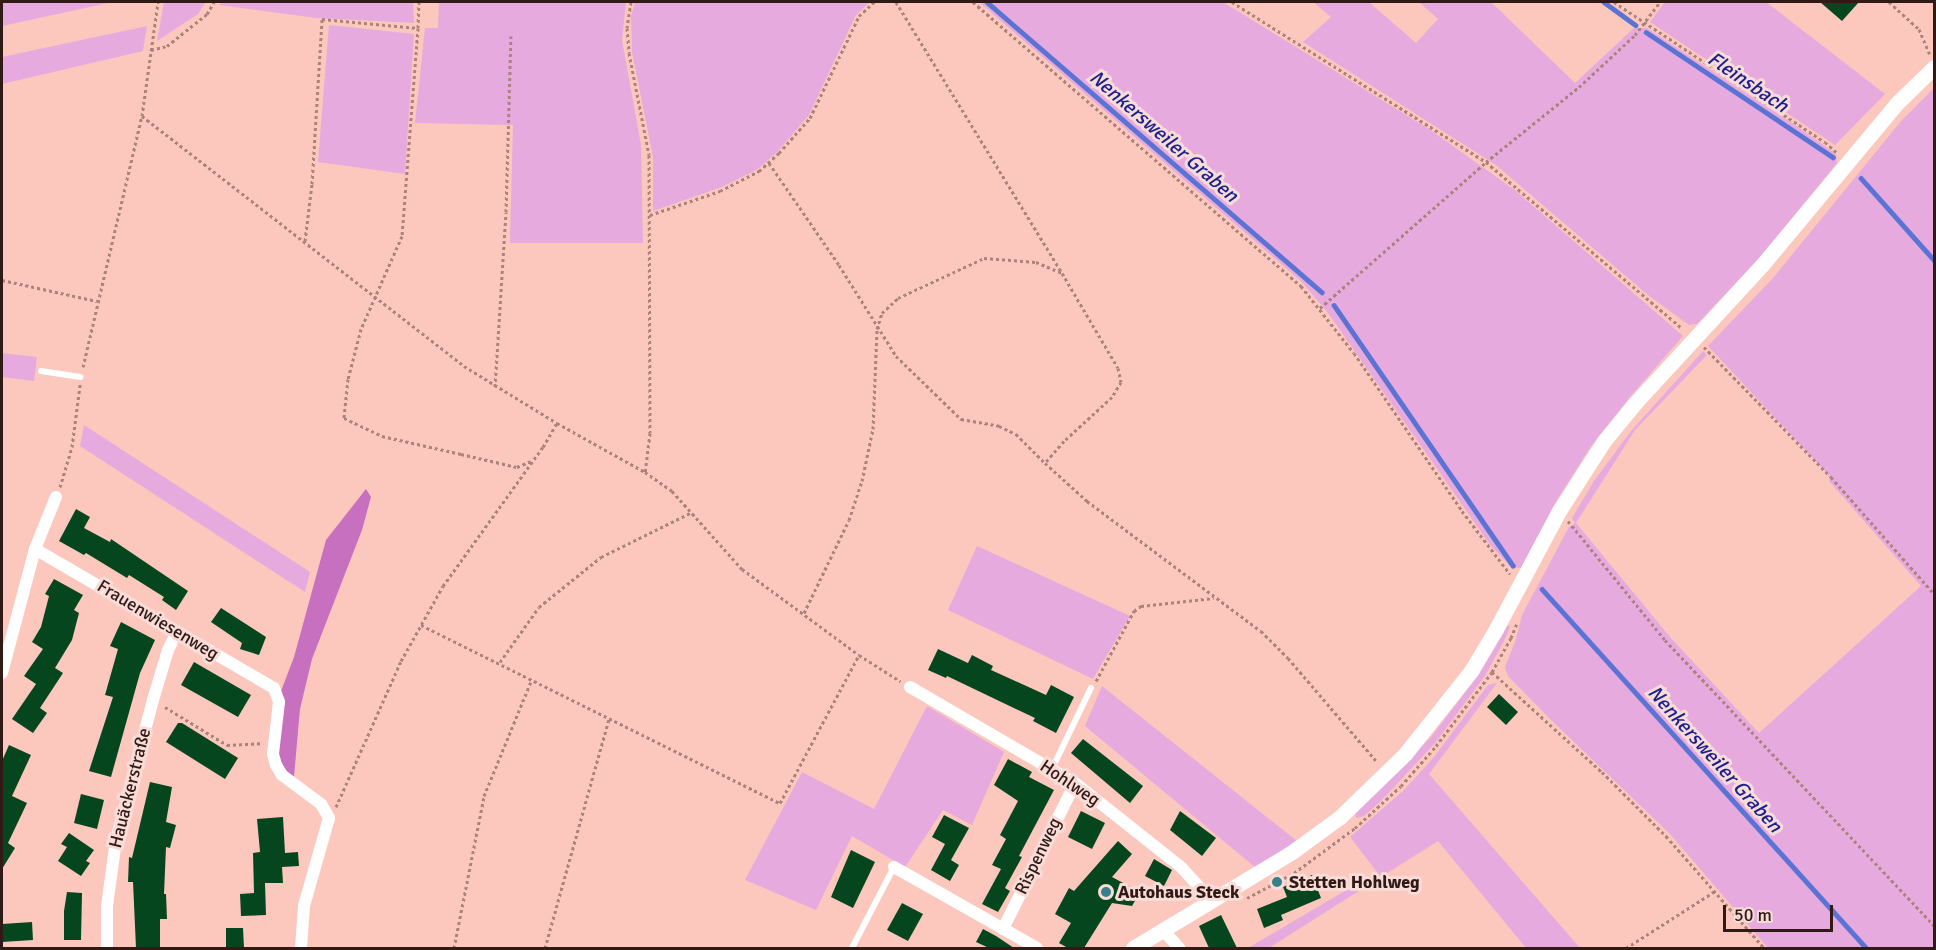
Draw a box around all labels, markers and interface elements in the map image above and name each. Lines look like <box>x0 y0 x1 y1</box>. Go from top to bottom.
water label: Fleinsbach <box>1703 46 1793 118</box>
water label: Nenkersweiler Graben <box>1085 65 1243 207</box>
street label: Frauenwiesenweg <box>93 575 223 665</box>
water label: Nenkersweiler Graben <box>1643 681 1787 837</box>
street label: Hauäckerstraße <box>105 726 155 850</box>
street label: Hohlweg <box>1036 755 1104 811</box>
street label: Rispenweg <box>1010 814 1066 898</box>
place label: Stetten Hohlweg <box>1289 871 1420 893</box>
marker: Stetten Hohlweg <box>1270 875 1284 889</box>
place label: Autohaus Steck <box>1118 881 1239 903</box>
marker: Autohaus Steck <box>1099 885 1113 899</box>
scale bar <box>1726 893 1836 931</box>
text: 50 m <box>1734 904 1772 926</box>

